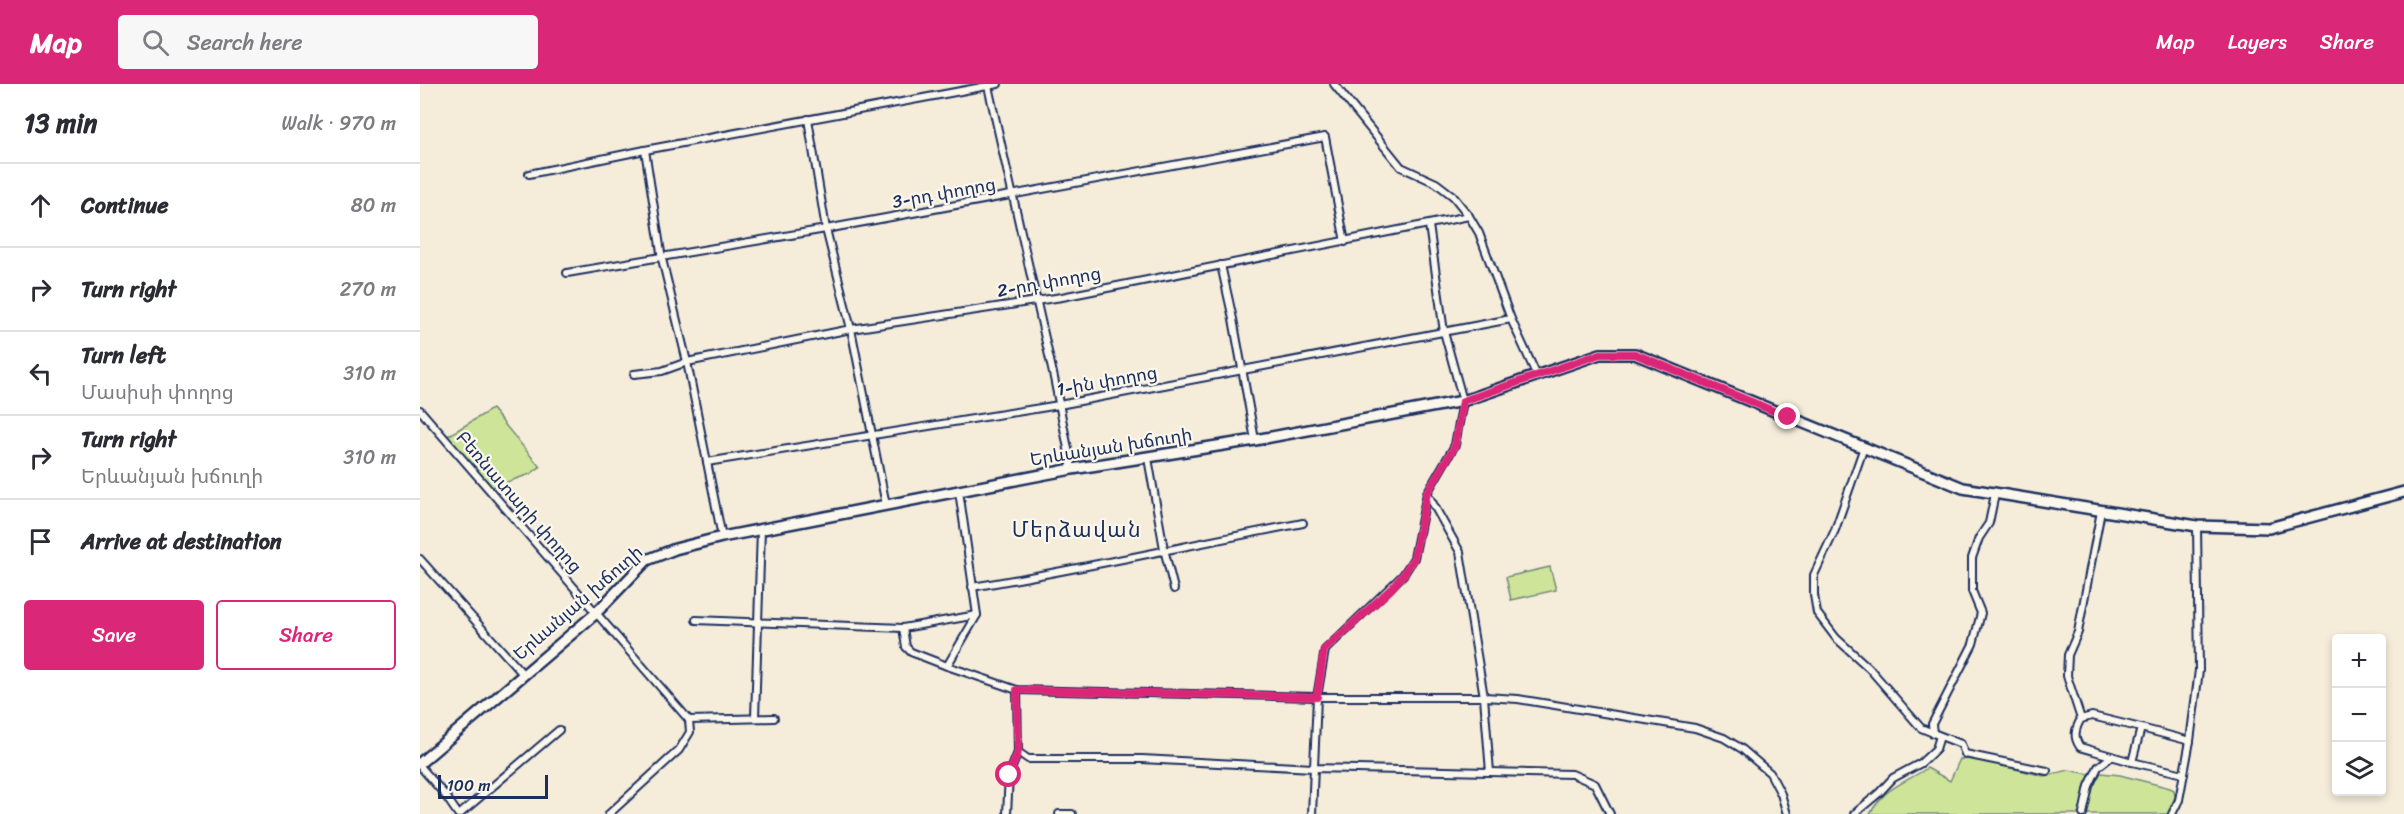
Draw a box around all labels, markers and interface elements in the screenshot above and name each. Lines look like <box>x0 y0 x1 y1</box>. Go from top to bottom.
search box <box>118 15 538 69</box>
text: Map <box>30 18 82 67</box>
text: Search here <box>187 23 303 62</box>
text: Map <box>2156 23 2195 61</box>
text: Layers <box>2228 23 2287 61</box>
text: Share <box>2320 23 2374 61</box>
icon: search <box>139 26 172 59</box>
text: 13 min <box>24 100 97 146</box>
text: Walk · 970 m <box>282 106 396 141</box>
street label: 3-րդ փողոց <box>890 168 998 218</box>
text: Continue <box>81 186 169 225</box>
text: 80 m <box>351 188 396 223</box>
icon: ahead <box>24 189 57 222</box>
street label: 2-րդ փողոց <box>994 257 1104 307</box>
text: Turn right <box>81 270 176 309</box>
text: 270 m <box>340 272 396 307</box>
icon: right <box>24 273 57 306</box>
text: Turn left <box>81 336 166 375</box>
text: 310 m <box>343 356 396 391</box>
street label: 1-ին փողոց <box>1054 356 1160 406</box>
icon: left <box>24 357 57 390</box>
text: Մասիսի փողոց <box>81 375 234 410</box>
route end <box>1774 403 1800 429</box>
street label: Երևանյան խճուղի <box>1028 418 1194 476</box>
text: Turn right <box>81 420 176 459</box>
street label: Բեռնատարի փողոց <box>448 423 590 581</box>
text: 310 m <box>343 440 396 475</box>
icon: right <box>24 441 57 474</box>
text: Երևանյան խճուղի <box>81 459 263 494</box>
district label: Մերձավան <box>1012 511 1142 549</box>
text: Arrive at destination <box>81 522 282 561</box>
icon: arrive <box>24 525 57 558</box>
street label: Երևանյան խճուղի <box>506 537 650 669</box>
button: Save <box>24 600 204 670</box>
button: Share <box>216 600 396 670</box>
map controls <box>2332 634 2386 796</box>
button: + <box>2332 634 2386 688</box>
button: − <box>2332 688 2386 742</box>
button: layers <box>2332 742 2386 796</box>
route start <box>995 761 1021 787</box>
text: 100 m <box>447 771 491 800</box>
scale bar <box>438 772 548 800</box>

